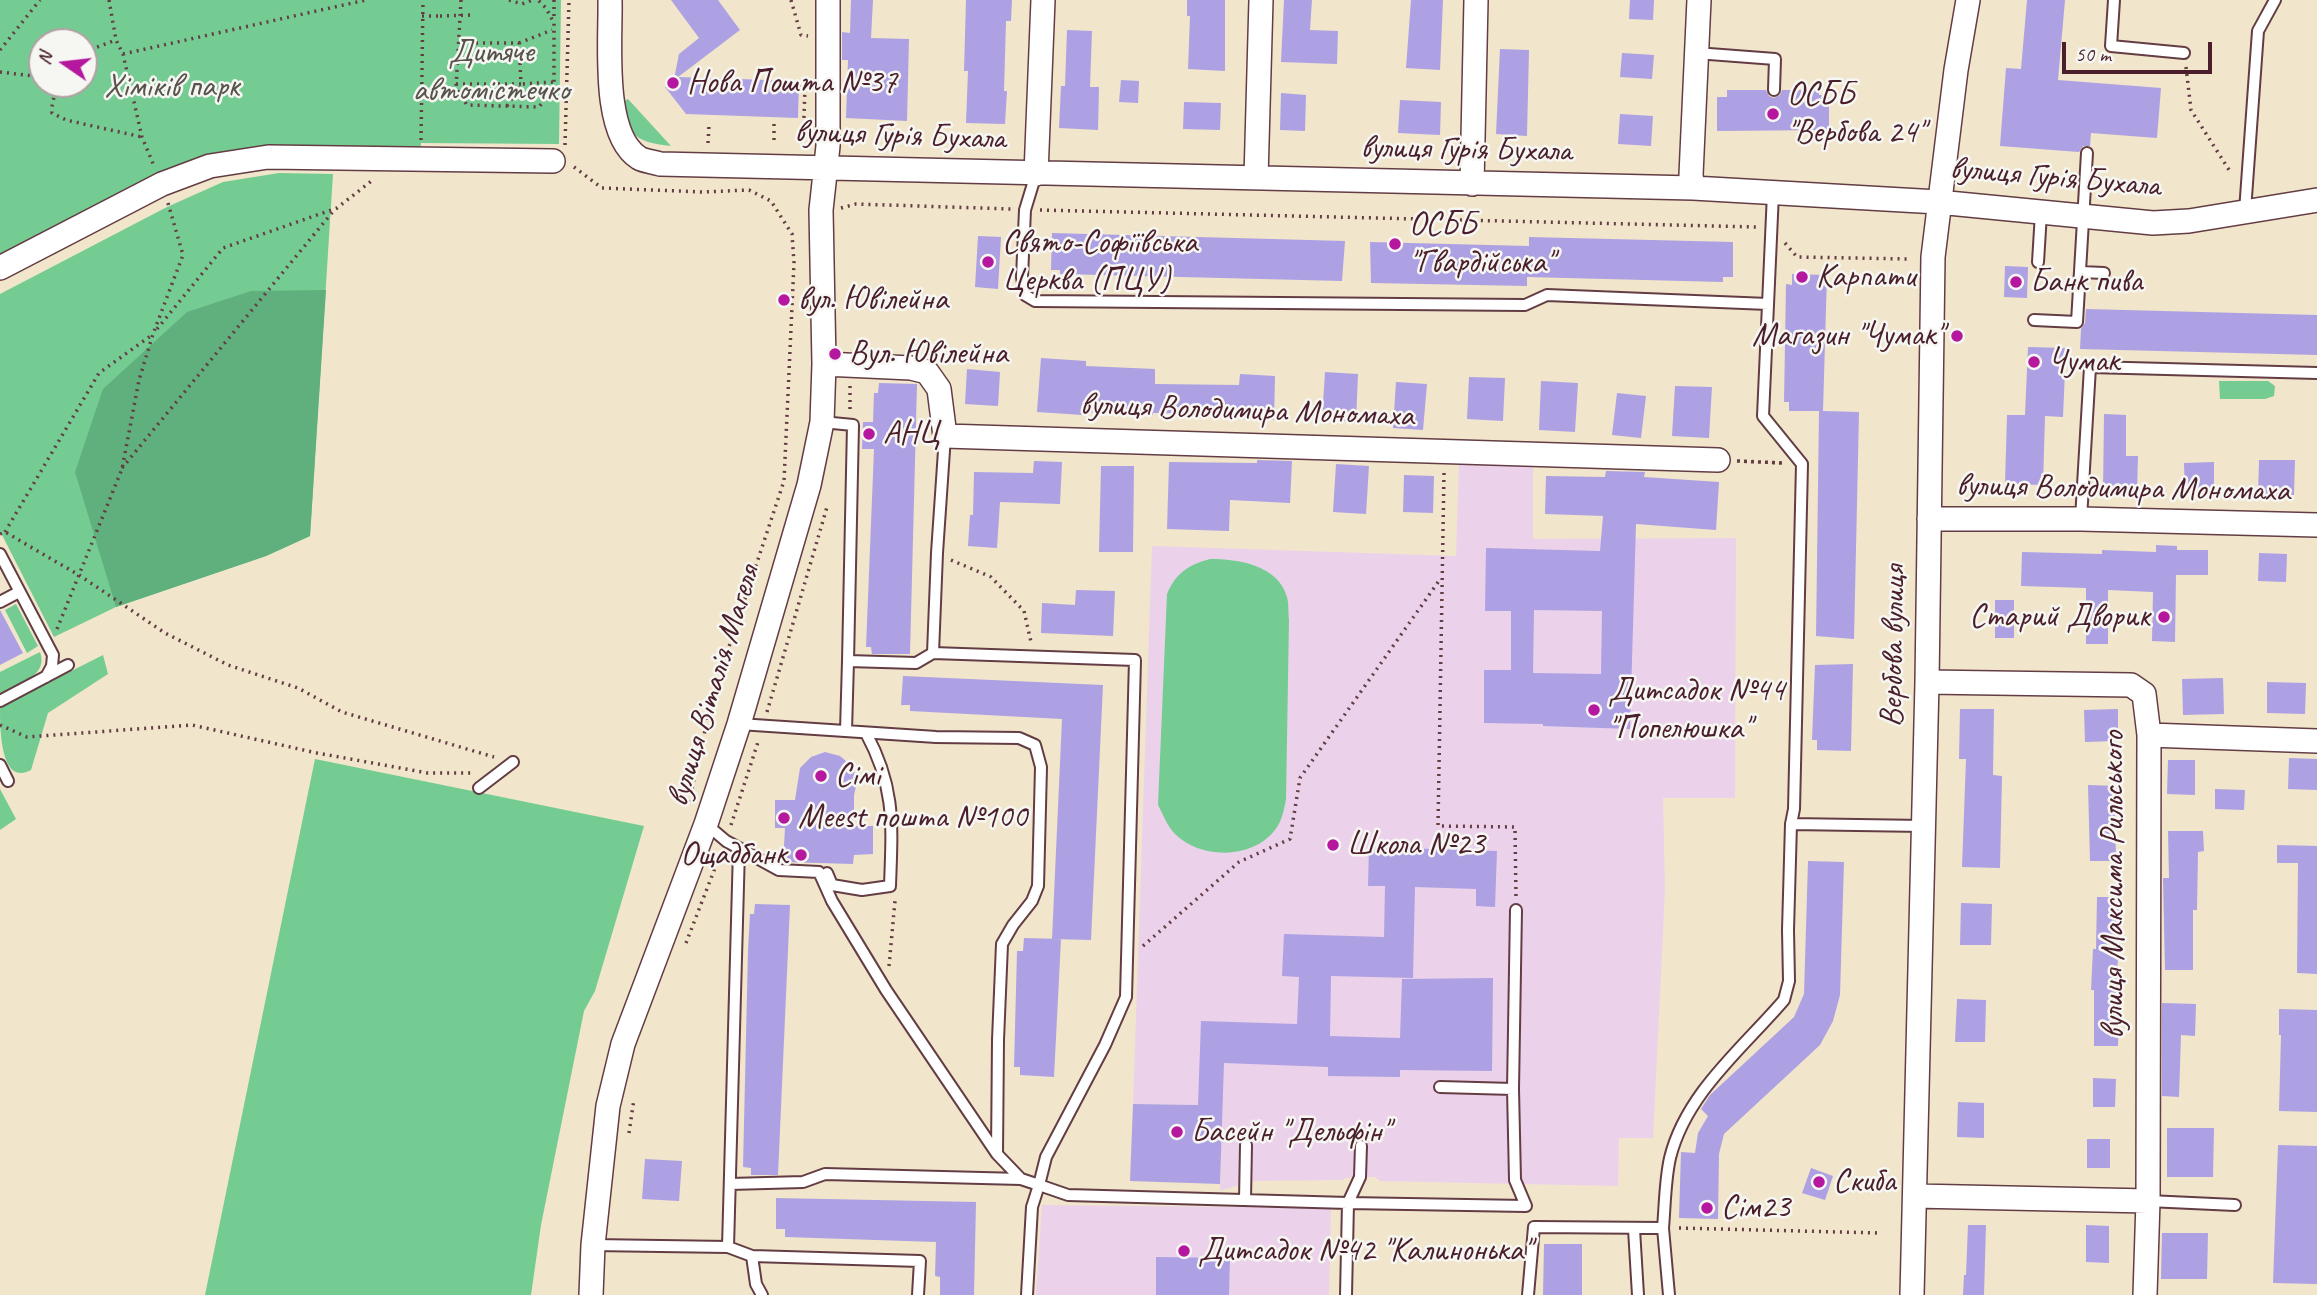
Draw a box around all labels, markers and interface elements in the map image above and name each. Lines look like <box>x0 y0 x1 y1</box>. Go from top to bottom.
north arrow <box>28 28 98 98</box>
scale bar <box>2065 28 2216 72</box>
park label: Дитяче автомістечко <box>413 33 569 111</box>
text: 50 m <box>2075 41 2111 67</box>
text: N <box>31 50 58 67</box>
place label: Нова Пошта №37 <box>687 63 897 103</box>
park label: Хіміків парк <box>104 67 240 107</box>
marker: Нова Пошта №37 <box>665 75 681 91</box>
place label: ОСББ "Вербова 24" <box>1787 75 1925 153</box>
marker: ОСББ "Вербова 24" <box>1765 106 1781 122</box>
street label: вулиця Гурія Бухала <box>794 113 1006 159</box>
street label: вулиця Гурія Бухала <box>1360 128 1572 172</box>
street label: вулиця Гурія Бухала <box>1948 149 2162 207</box>
place label: ОСББ "Гвардійська" <box>1409 205 1553 283</box>
place label: Свято-Софіївська Церква (ПЦУ) <box>1002 223 1197 301</box>
marker: ОСББ "Гвардійська" <box>1387 236 1403 252</box>
marker: Свято-Софіївська Церква (ПЦУ) <box>980 254 996 270</box>
place label: Карпати <box>1816 257 1915 297</box>
place label: Банк пива <box>2030 262 2142 302</box>
marker: Карпати <box>1794 269 1810 285</box>
marker: Банк пива <box>2008 274 2024 290</box>
place label: вул. Ювілейна <box>798 280 948 320</box>
marker: вул. Ювілейна <box>776 292 792 308</box>
place label: Магазин "Чумак" <box>1752 316 1943 356</box>
marker: Магазин "Чумак" <box>1949 328 1965 344</box>
place label: Вул. Ювілейна <box>849 334 1008 374</box>
place label: Чумак <box>2048 342 2119 382</box>
marker: Вул. Ювілейна <box>827 346 843 362</box>
marker: Чумак <box>2026 354 2042 370</box>
street label: вулиця Володимира Мономаха <box>1079 385 1415 437</box>
place label: АНЦ <box>883 414 939 454</box>
marker: АНЦ <box>861 426 877 442</box>
street label: вулиця Володимира Мономаха <box>1956 466 2290 512</box>
street label: вулиця Віталія Магеля <box>659 561 769 811</box>
street label: Вербова вулиця <box>1873 565 1915 727</box>
place label: Старий Дворик <box>1969 597 2150 637</box>
marker: Старий Дворик <box>2156 609 2172 625</box>
place label: Дитсадок №44 "Попелюшка" <box>1608 671 1785 749</box>
marker: Дитсадок №44 "Попелюшка" <box>1586 702 1602 718</box>
street label: вулиця Максима Рильського <box>2094 731 2134 1039</box>
place label: Сімі <box>835 756 880 796</box>
marker: Сімі <box>813 768 829 784</box>
place label: Meest пошта №100 <box>798 798 1027 838</box>
marker: Meest пошта №100 <box>776 810 792 826</box>
place label: Школа №23 <box>1347 825 1485 865</box>
place label: Ощадбанк <box>680 835 787 875</box>
marker: Школа №23 <box>1325 837 1341 853</box>
marker: Ощадбанк <box>793 847 809 863</box>
place label: Басейн "Дельфін" <box>1191 1112 1389 1152</box>
marker: Басейн "Дельфін" <box>1169 1124 1185 1140</box>
place label: Скиба <box>1833 1162 1895 1202</box>
marker: Скиба <box>1811 1174 1827 1190</box>
place label: Сім23 <box>1721 1188 1790 1228</box>
marker: Сім23 <box>1699 1200 1715 1216</box>
place label: Дитсадок №42 "Калинонька" <box>1198 1231 1531 1271</box>
marker: Дитсадок №42 "Калинонька" <box>1176 1243 1192 1259</box>

